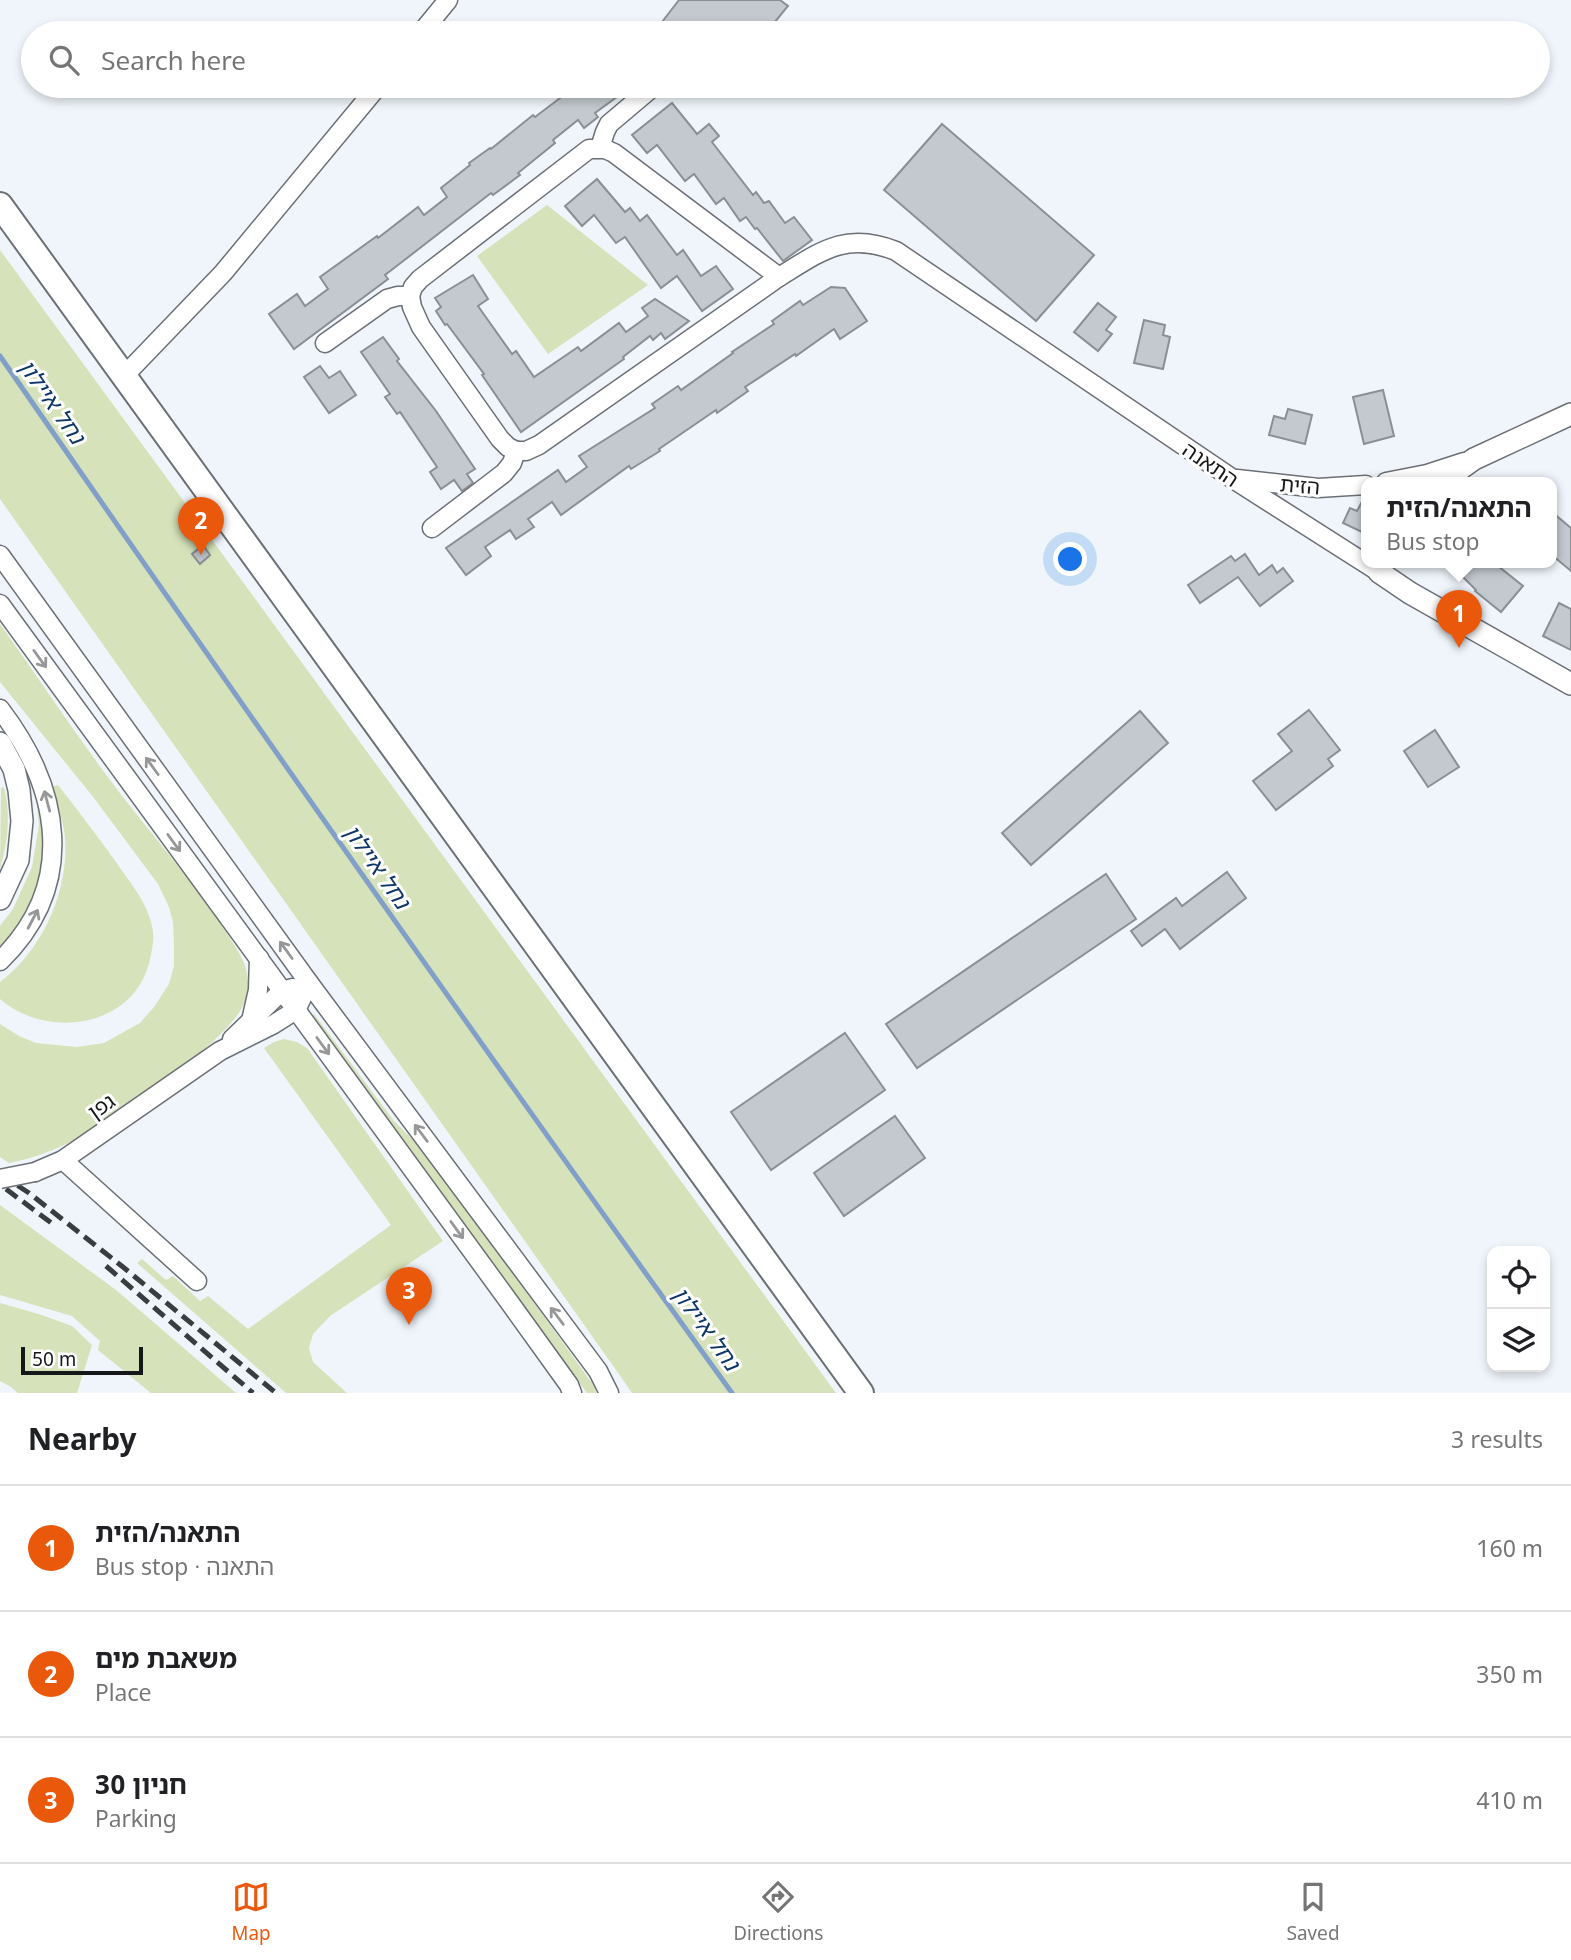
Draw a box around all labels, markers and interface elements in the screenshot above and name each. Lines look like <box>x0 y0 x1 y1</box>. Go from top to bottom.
search box <box>21 21 1550 98</box>
icon: search <box>45 41 83 79</box>
text: Search here <box>101 42 246 78</box>
water label: נחל איילון <box>12 352 95 451</box>
street label: התאנה <box>1177 435 1245 493</box>
street label: הזית <box>1279 469 1321 501</box>
popup <box>1361 477 1557 568</box>
text: התאנה/הזית <box>1386 489 1532 525</box>
pin: 2 <box>178 497 224 555</box>
text: Bus stop <box>1386 525 1479 557</box>
your location <box>1053 542 1087 576</box>
pin: 1 <box>1436 590 1482 648</box>
one-way arrow <box>33 649 47 668</box>
one-way arrow <box>145 757 160 776</box>
one-way arrow <box>40 791 53 813</box>
water label: נחל איילון <box>337 817 420 916</box>
one-way arrow <box>166 833 181 852</box>
one-way arrow <box>26 909 40 930</box>
one-way arrow <box>279 941 294 960</box>
one-way arrow <box>315 1036 330 1055</box>
street label: גפן <box>82 1087 120 1125</box>
one-way arrow <box>414 1124 428 1143</box>
one-way arrow <box>449 1220 464 1239</box>
map controls <box>1487 1246 1550 1372</box>
button: locate <box>1487 1246 1550 1309</box>
pin: 3 <box>386 1267 432 1325</box>
water label: נחל איילון <box>666 1280 750 1378</box>
one-way arrow <box>550 1307 564 1326</box>
button: layers <box>1487 1309 1550 1372</box>
scale bar <box>21 1344 144 1376</box>
text: 50 m <box>32 1346 76 1372</box>
text: Nearby <box>28 1418 136 1459</box>
text: 3 results <box>1451 1423 1543 1455</box>
text: התאנה/הזית <box>95 1514 240 1550</box>
text: 1 <box>44 1532 58 1564</box>
text: 160 m <box>1476 1532 1543 1564</box>
text: Bus stop · התאנה <box>95 1550 274 1582</box>
text: משאבת מים <box>95 1640 237 1676</box>
text: 2 <box>44 1658 58 1690</box>
text: 350 m <box>1476 1658 1543 1690</box>
text: Place <box>95 1676 152 1708</box>
text: חניון 30 <box>95 1766 187 1802</box>
text: 3 <box>44 1784 58 1816</box>
text: 410 m <box>1476 1784 1543 1816</box>
text: Parking <box>95 1802 177 1834</box>
tab: Map <box>232 1878 270 1946</box>
tab: Directions <box>734 1878 823 1946</box>
tab: Saved <box>1287 1878 1339 1946</box>

